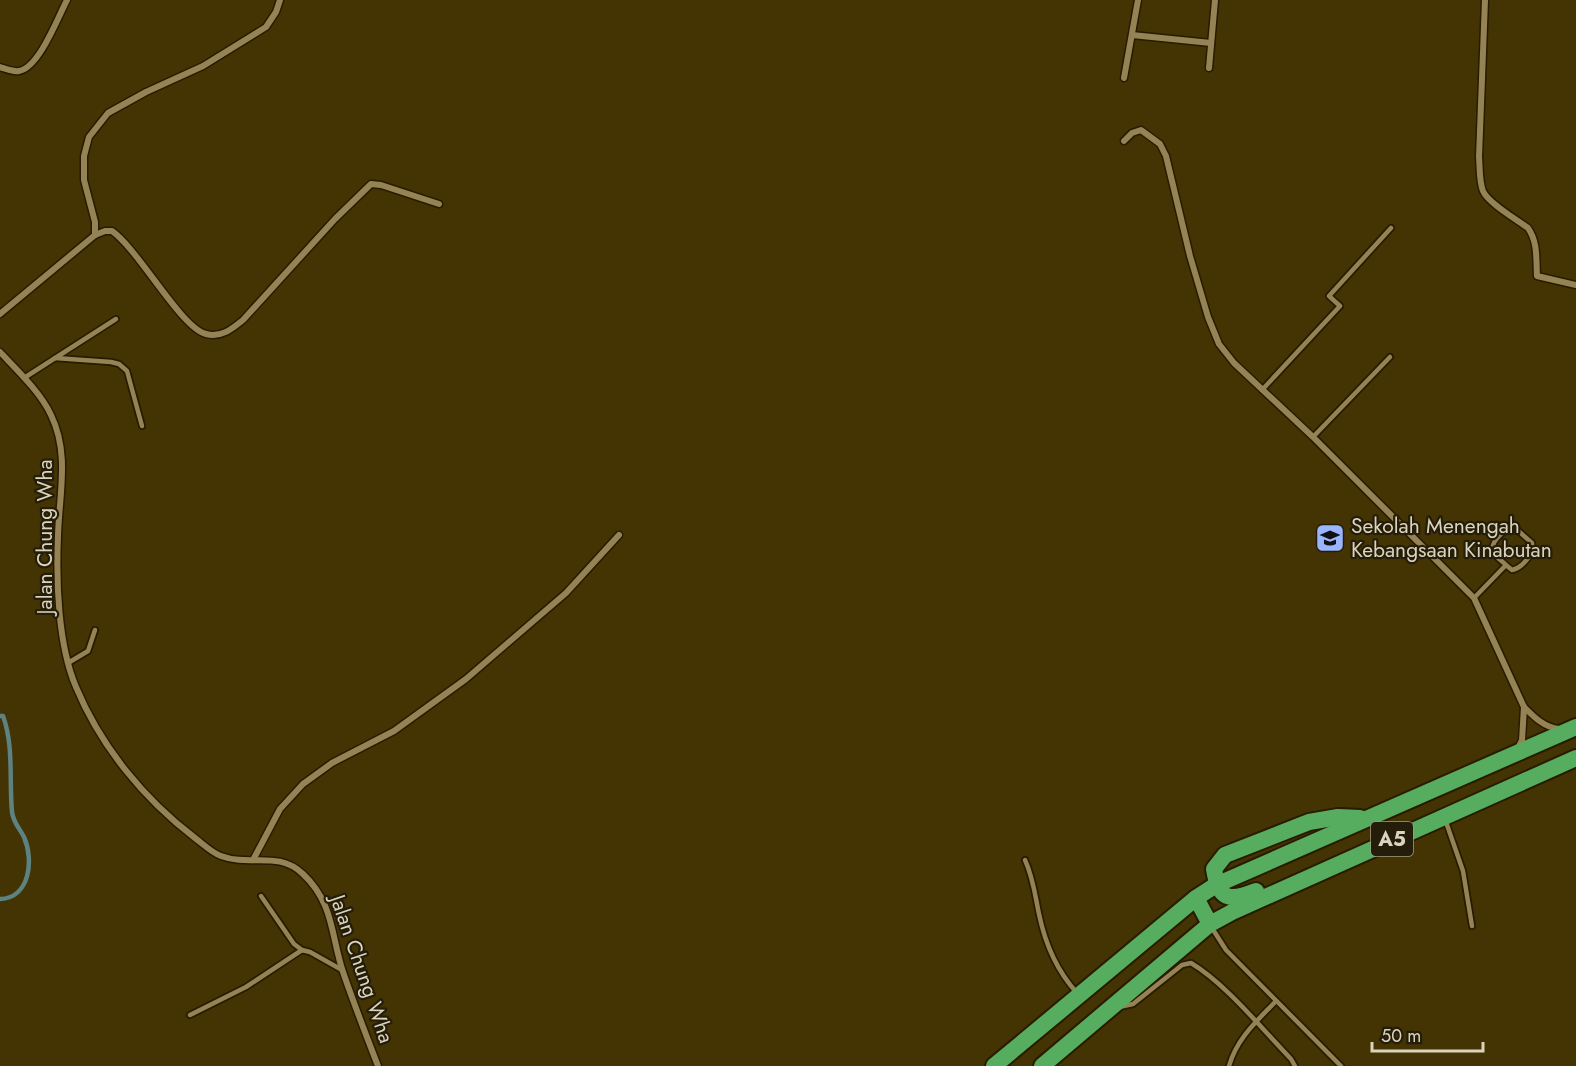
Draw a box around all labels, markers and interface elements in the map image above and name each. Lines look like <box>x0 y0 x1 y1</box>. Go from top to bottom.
street label: Jalan Chung Wha <box>30 459 60 618</box>
place label: Sekolah Menengah Kebangsaan Kinabutan <box>1351 511 1552 565</box>
school or university icon: Sekolah Menengah Kebangsaan Kinabutan <box>1314 522 1346 554</box>
road number: A5 <box>1371 822 1413 856</box>
street label: Jalan Chung Wha <box>322 888 401 1047</box>
scale bar <box>1372 1015 1483 1053</box>
text: 50 m <box>1381 1023 1421 1049</box>

